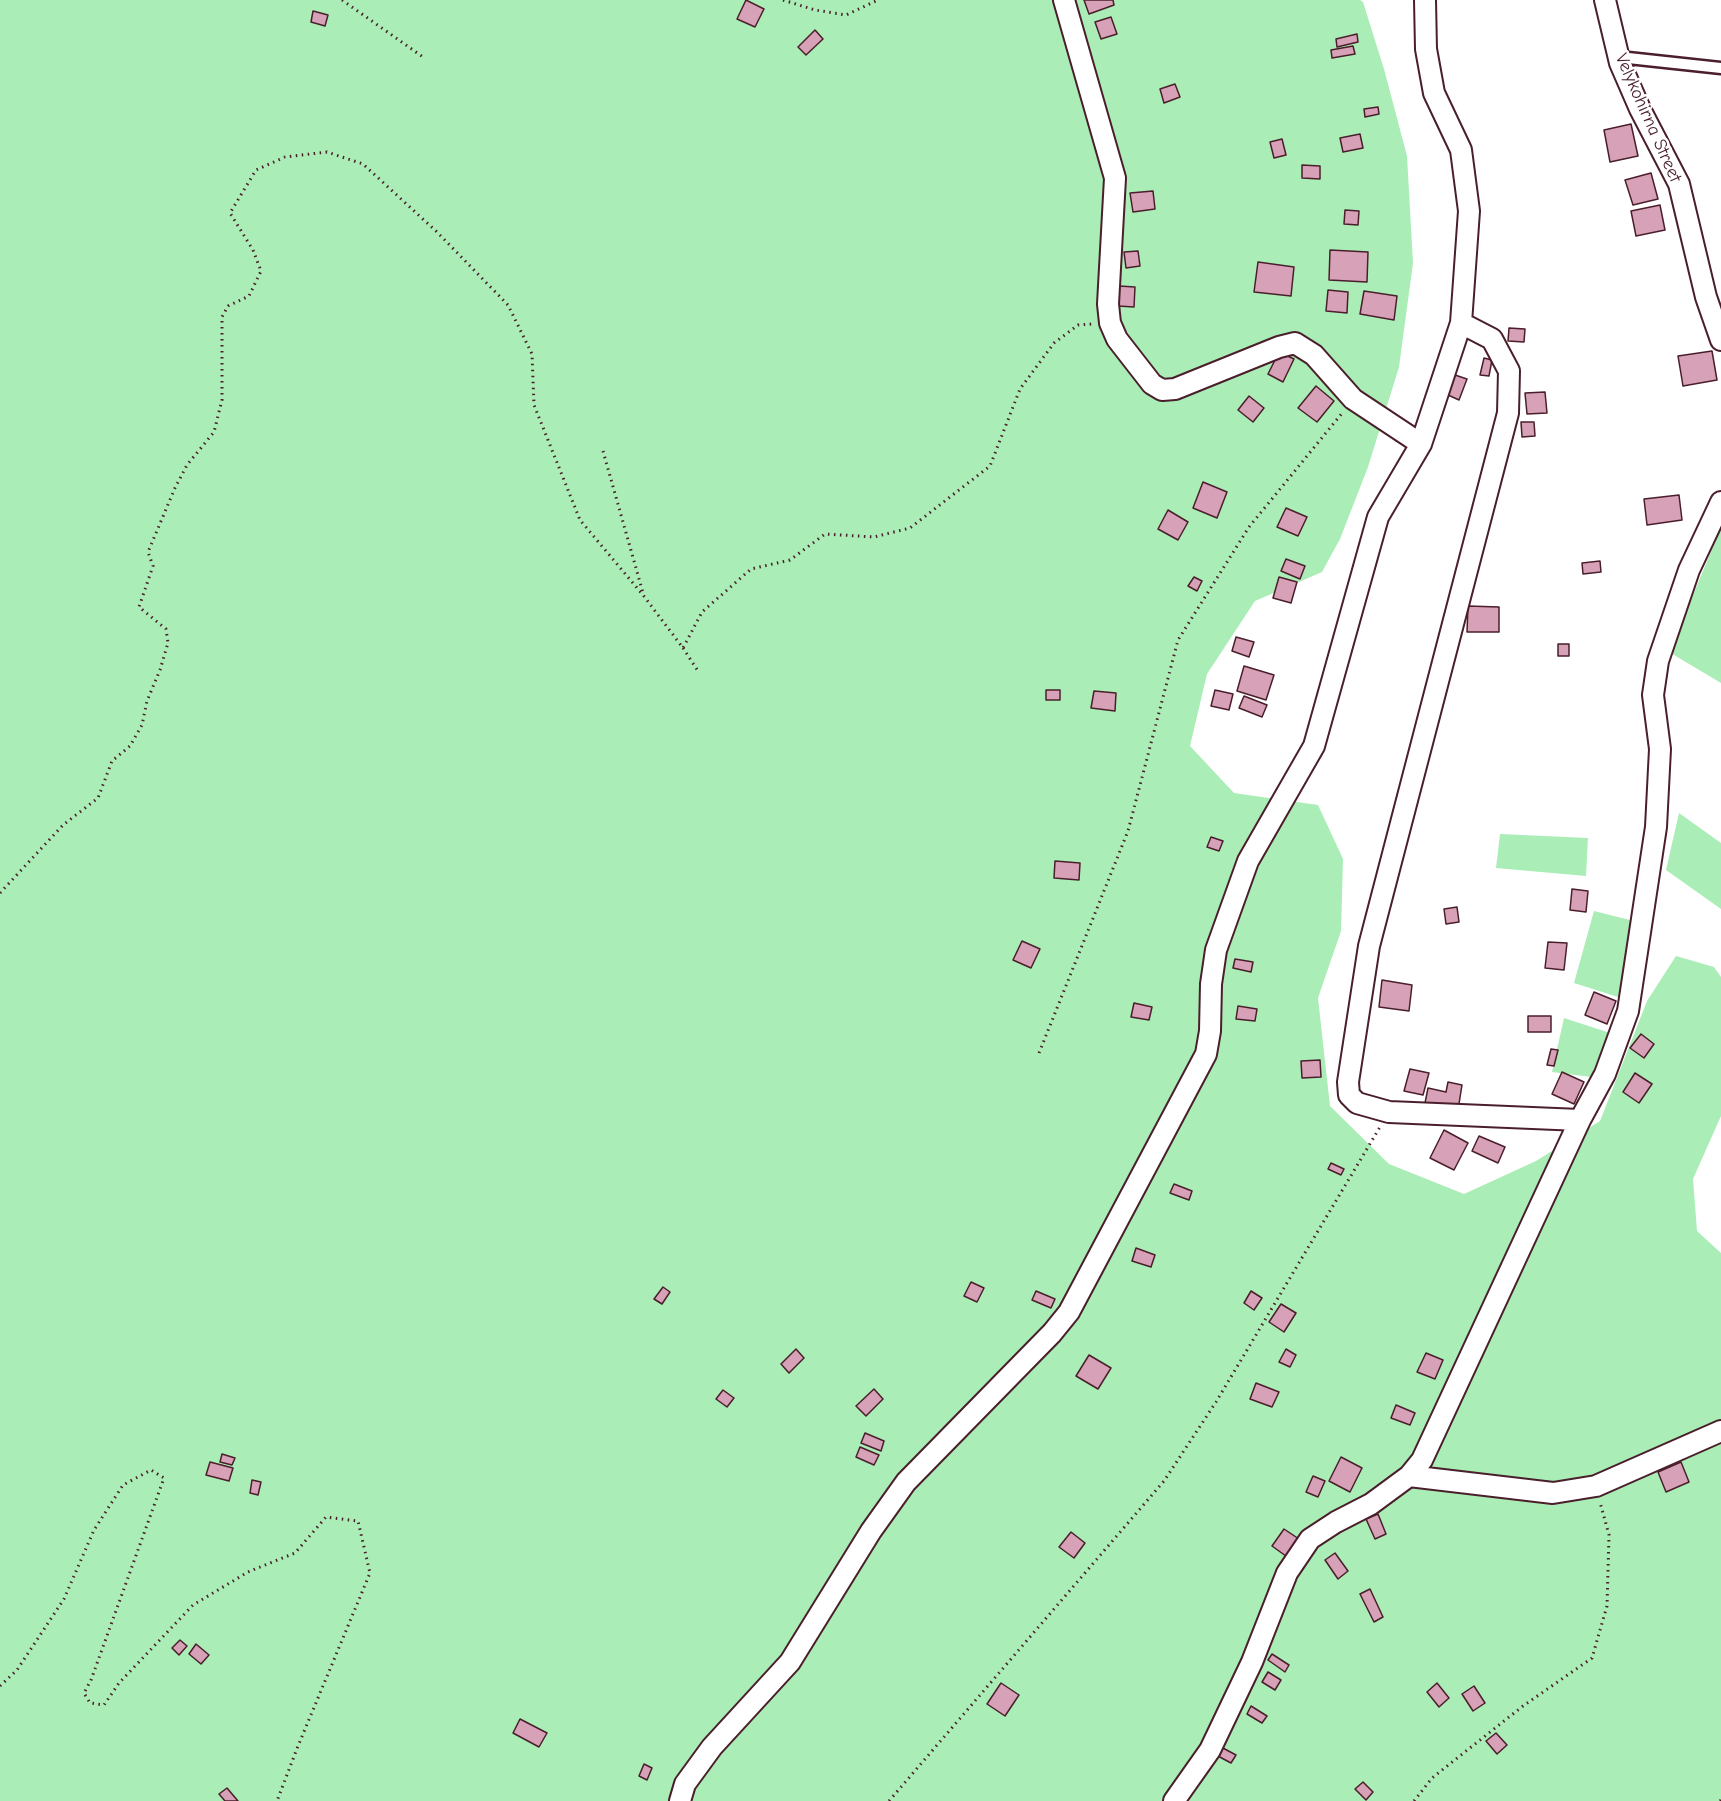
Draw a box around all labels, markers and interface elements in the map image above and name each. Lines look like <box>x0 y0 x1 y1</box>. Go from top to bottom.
street label: Velykohirna Street <box>1610 50 1686 186</box>

